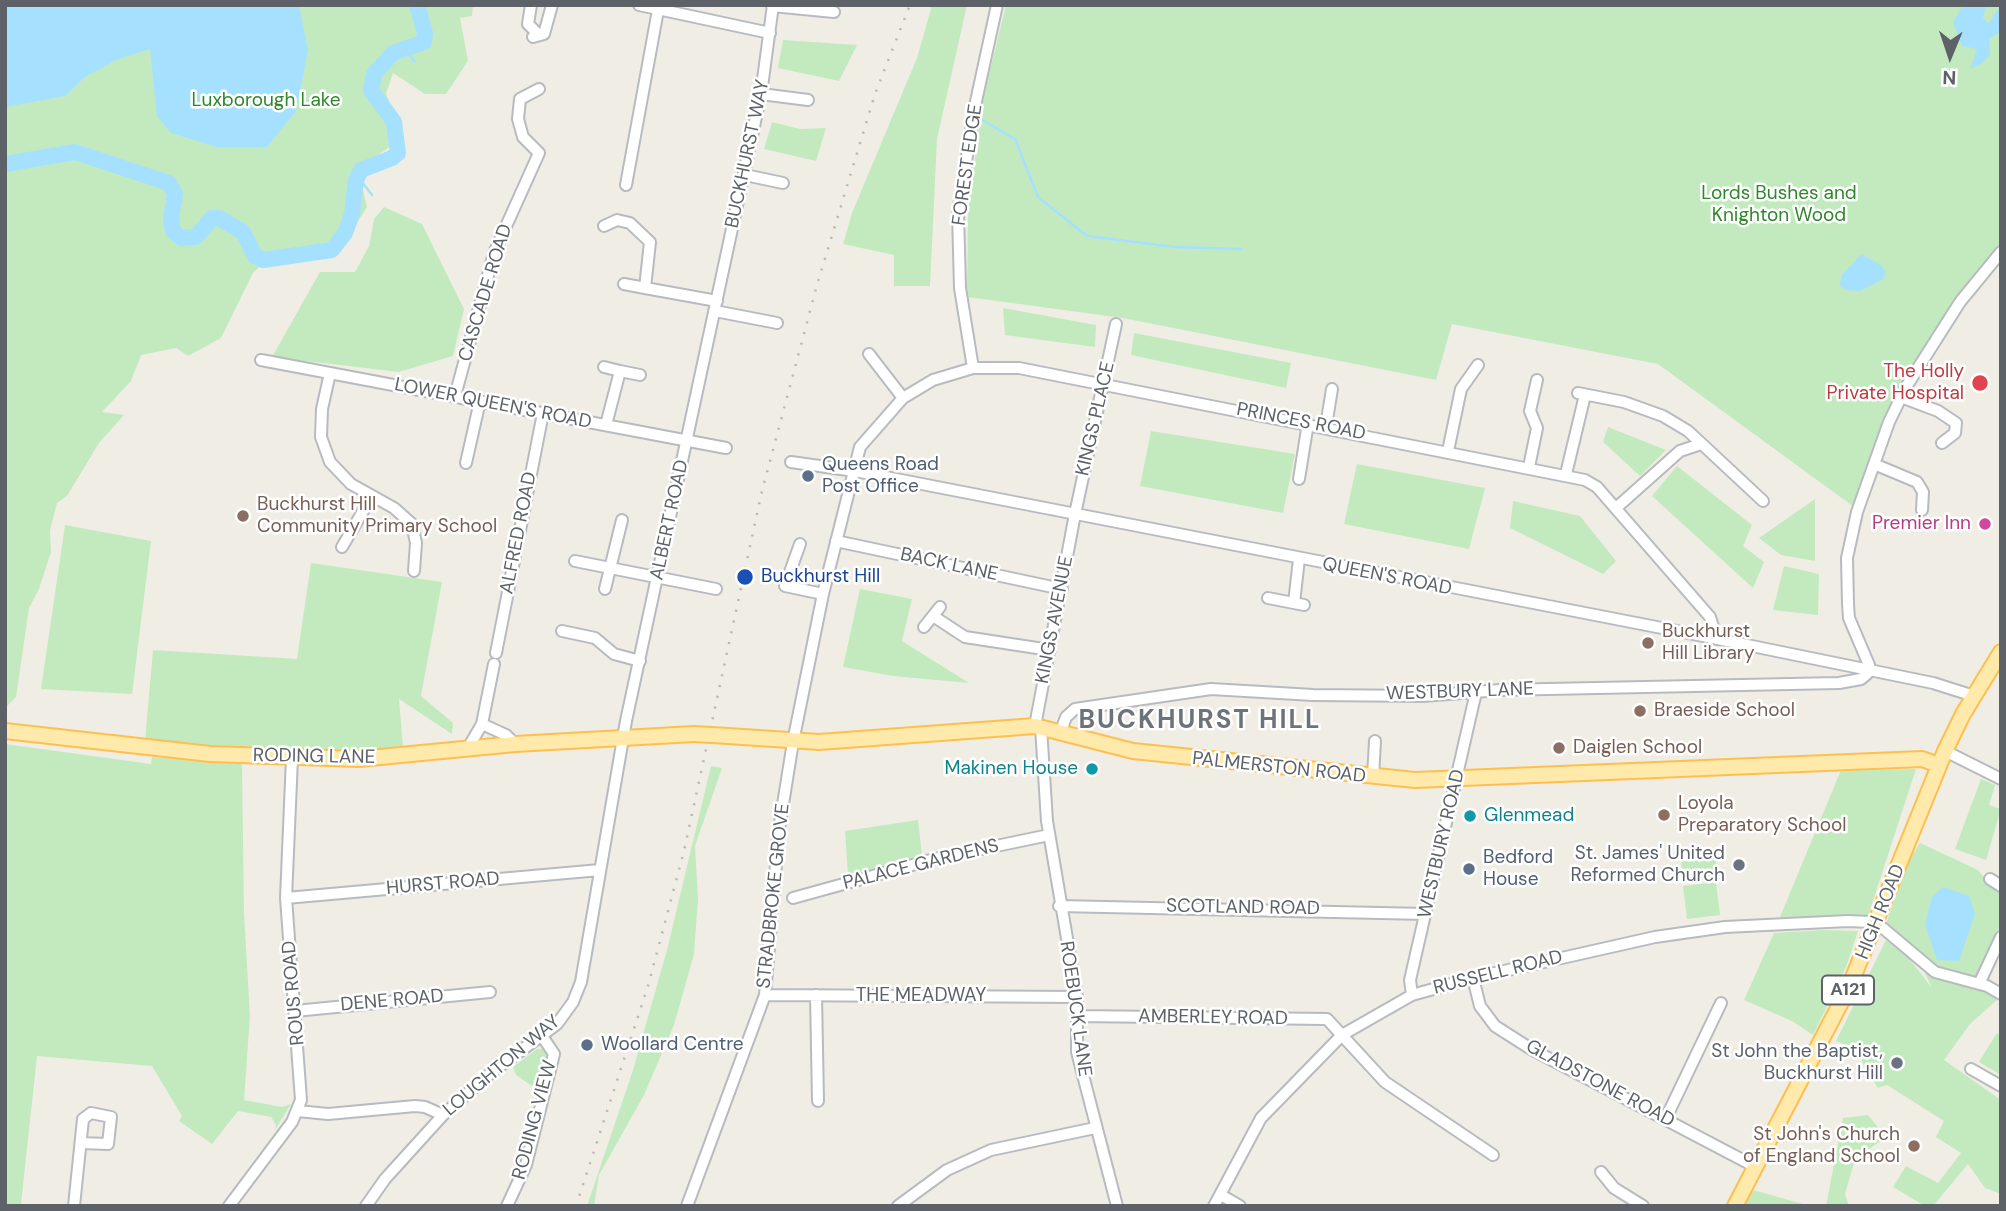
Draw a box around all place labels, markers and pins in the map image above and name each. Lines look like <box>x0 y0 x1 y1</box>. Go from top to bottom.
place label: The Holly Private Hospital <box>1827 361 1964 405</box>
marker: The Holly Private Hospital <box>1970 373 1990 393</box>
place label: Queens Road Post Office <box>822 454 939 498</box>
marker: Queens Road Post Office <box>800 468 816 484</box>
place label: Buckhurst Hill Community Primary School <box>257 494 497 538</box>
marker: Buckhurst Hill Community Primary School <box>235 508 251 524</box>
place label: Premier Inn <box>1872 513 1971 535</box>
marker: Premier Inn <box>1977 516 1993 532</box>
place label: Buckhurst Hill <box>761 566 880 588</box>
marker: Buckhurst Hill <box>735 567 755 587</box>
place label: Buckhurst Hill Library <box>1662 621 1754 665</box>
marker: Buckhurst Hill Library <box>1640 635 1656 651</box>
place label: Braeside School <box>1654 700 1795 722</box>
marker: Braeside School <box>1632 703 1648 719</box>
place label: Daiglen School <box>1573 737 1702 759</box>
marker: Daiglen School <box>1551 740 1567 756</box>
place label: Makinen House <box>944 758 1078 780</box>
marker: Makinen House <box>1084 761 1100 777</box>
place label: Loyola Preparatory School <box>1678 793 1846 837</box>
place label: Glenmead <box>1484 805 1574 827</box>
marker: Loyola Preparatory School <box>1656 807 1672 823</box>
marker: Glenmead <box>1462 808 1478 824</box>
place label: St. James' United Reformed Church <box>1571 843 1725 887</box>
place label: Bedford House <box>1483 847 1553 891</box>
marker: St. James' United Reformed Church <box>1731 857 1747 873</box>
marker: Bedford House <box>1461 861 1477 877</box>
place label: Woollard Centre <box>601 1034 744 1056</box>
marker: Woollard Centre <box>579 1037 595 1053</box>
place label: St John the Baptist, Buckhurst Hill <box>1711 1041 1883 1085</box>
marker: St John the Baptist, Buckhurst Hill <box>1889 1055 1905 1071</box>
place label: St John's Church of England School <box>1743 1124 1900 1168</box>
marker: St John's Church of England School <box>1906 1138 1922 1154</box>

